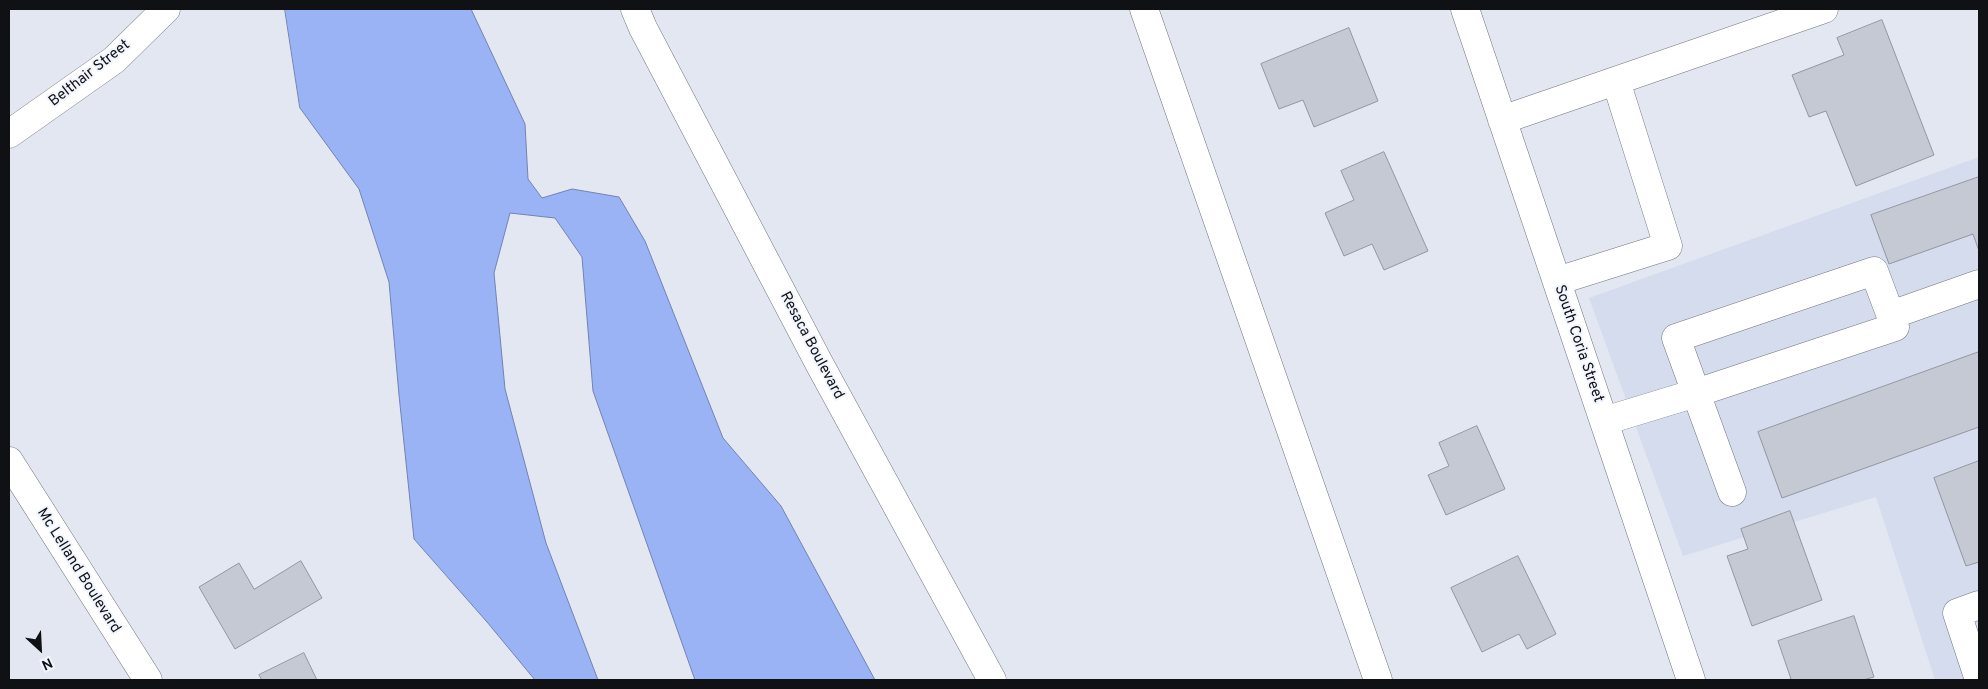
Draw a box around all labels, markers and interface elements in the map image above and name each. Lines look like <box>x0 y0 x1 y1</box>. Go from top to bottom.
street label: Belthair Street <box>46 37 134 111</box>
street label: South Coria Street <box>1549 283 1607 405</box>
street label: Resaca Boulevard <box>775 289 847 403</box>
street label: Mc Lelland Boulevard <box>32 505 124 637</box>
north arrow <box>15 624 65 674</box>
text: N <box>38 653 55 673</box>

